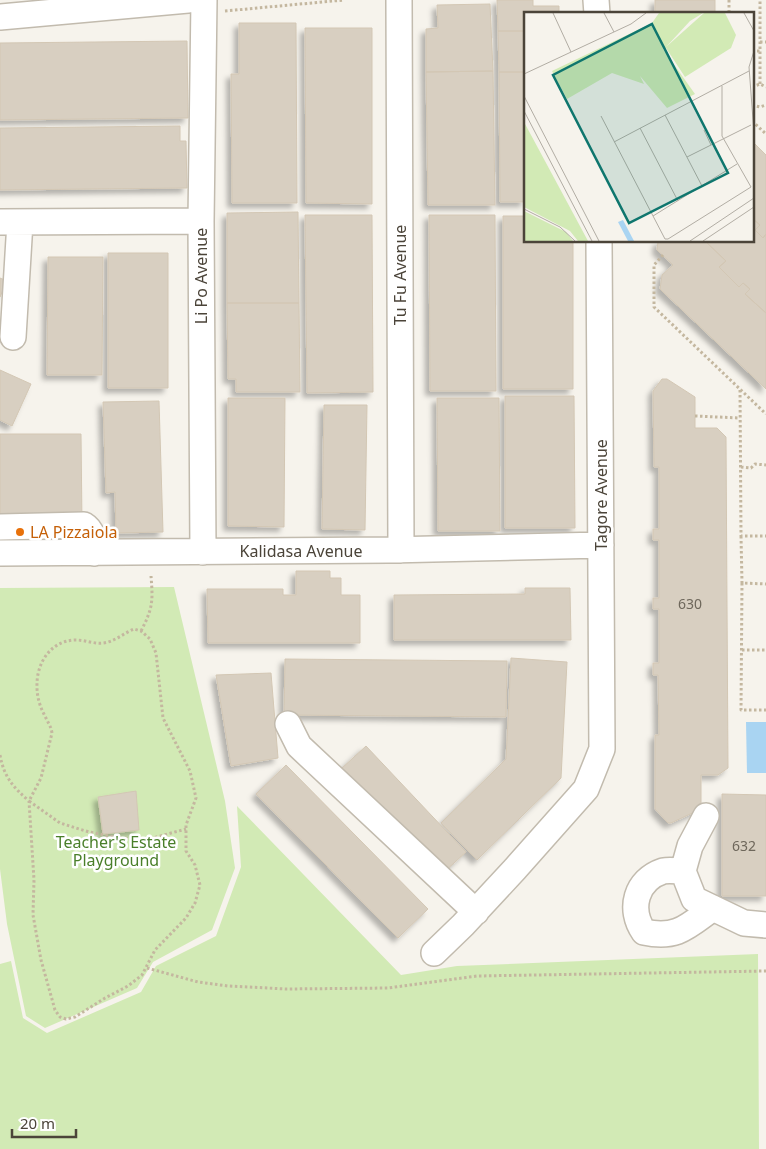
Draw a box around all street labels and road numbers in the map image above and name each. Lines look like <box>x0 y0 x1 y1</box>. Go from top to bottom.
street label: Tu Fu Avenue <box>389 225 411 325</box>
street label: Li Po Avenue <box>190 228 212 324</box>
street label: Tagore Avenue <box>590 439 612 551</box>
street label: Kalidasa Avenue <box>240 540 362 562</box>

